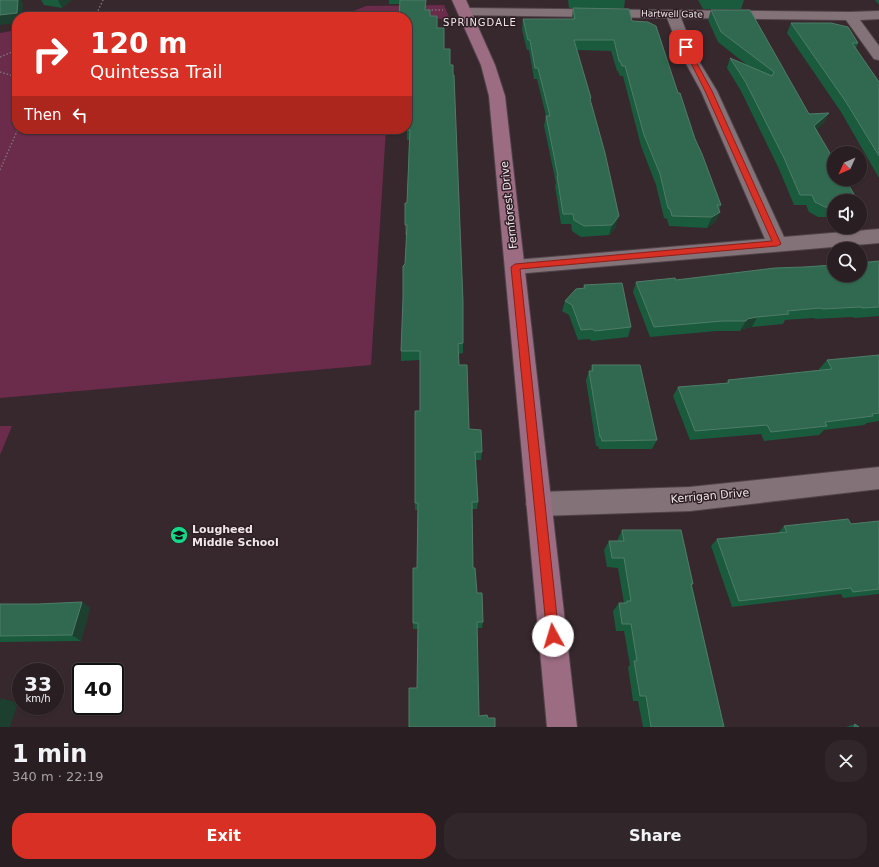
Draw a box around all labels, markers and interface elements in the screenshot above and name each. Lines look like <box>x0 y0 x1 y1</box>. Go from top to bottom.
street label: Hartwell Gate <box>641 8 703 20</box>
district label: SPRINGDALE <box>443 17 517 28</box>
text: 120 m <box>90 27 187 60</box>
icon: right <box>24 28 76 80</box>
pin <box>669 30 703 64</box>
icon: arrive <box>675 36 697 58</box>
text: Quintessa Trail <box>90 61 222 82</box>
icon: left <box>69 104 91 126</box>
text: Then <box>24 106 61 124</box>
north arrow <box>827 146 867 186</box>
map controls <box>827 146 867 282</box>
street label: Fernforest Drive <box>498 160 520 250</box>
button: sound <box>827 194 867 234</box>
button: search <box>827 242 867 282</box>
street label: Kerrigan Drive <box>670 486 750 506</box>
place label: Lougheed Middle School <box>192 523 279 549</box>
school or university icon: Lougheed Middle School <box>169 525 189 545</box>
position arrow <box>532 615 574 657</box>
speed limit sign: 40 <box>72 663 124 715</box>
text: 33 <box>24 672 52 696</box>
text: km/h <box>25 693 51 704</box>
text: 1 min <box>12 740 87 768</box>
button: close <box>825 740 867 782</box>
text: 340 m · 22:19 <box>12 769 103 784</box>
button: Exit <box>12 813 436 859</box>
button: Share <box>444 813 867 859</box>

